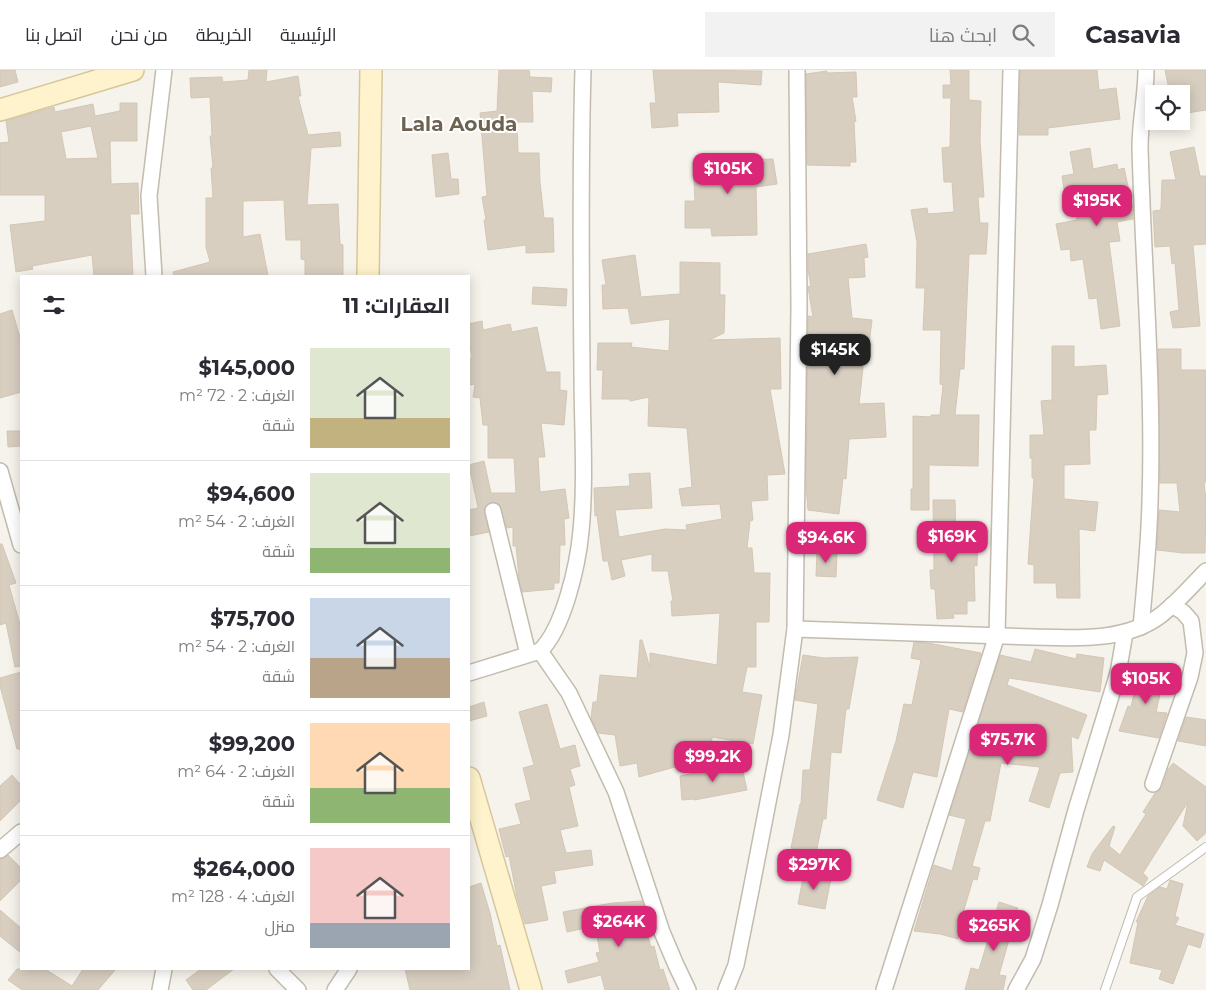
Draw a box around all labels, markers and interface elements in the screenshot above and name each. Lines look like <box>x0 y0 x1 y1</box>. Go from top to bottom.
search box <box>705 12 1055 57</box>
text: Casavia <box>1085 20 1181 49</box>
icon: search <box>1009 21 1037 49</box>
text: اتصل بنا <box>25 24 83 46</box>
text: من نحن <box>111 24 168 46</box>
text: الخريطة <box>196 24 252 46</box>
text: الرئيسية <box>280 24 336 46</box>
text: ابحث هنا <box>929 24 997 47</box>
map controls <box>1145 85 1190 130</box>
button: locate <box>1145 85 1190 130</box>
district label: Lala Aouda <box>401 112 517 136</box>
pin: $105K <box>693 152 763 195</box>
text: $105K <box>704 159 752 178</box>
pin: $195K <box>1062 184 1132 227</box>
text: $195K <box>1073 191 1121 210</box>
icon: filters <box>40 291 68 319</box>
text: العقارات: 11 <box>343 293 450 318</box>
pin: $145K <box>800 334 870 376</box>
text: $145K <box>811 340 859 359</box>
text: $145,000 <box>199 355 295 380</box>
icon: home <box>350 368 410 428</box>
text: الغرف: 2 · 72 m² <box>179 386 295 405</box>
text: شقة <box>262 416 295 435</box>
text: $94,600 <box>206 481 295 506</box>
icon: home <box>350 493 410 553</box>
text: الغرف: 2 · 54 m² <box>178 512 295 531</box>
pin: $169K <box>917 520 987 563</box>
pin: $94.6K <box>785 522 867 564</box>
text: $169K <box>928 527 976 546</box>
text: $94.6K <box>797 528 855 547</box>
text: شقة <box>262 542 295 561</box>
text: $75,700 <box>210 606 295 631</box>
icon: home <box>350 618 410 678</box>
text: الغرف: 2 · 54 m² <box>178 637 295 656</box>
pin: $105K <box>1111 662 1181 705</box>
text: شقة <box>262 667 295 686</box>
text: $105K <box>1122 669 1170 688</box>
pin: $75.7K <box>967 724 1049 766</box>
text: $75.7K <box>981 730 1035 749</box>
text: $99,200 <box>209 731 295 756</box>
pin: $99.2K <box>672 740 754 783</box>
icon: home <box>350 743 410 803</box>
text: $99.2K <box>685 747 741 766</box>
text: الغرف: 2 · 64 m² <box>177 762 295 781</box>
text: شقة <box>262 792 295 811</box>
pin: $297K <box>779 848 849 891</box>
text: $297K <box>788 855 840 874</box>
text: $264,000 <box>193 856 295 881</box>
icon: home <box>350 868 410 928</box>
text: الغرف: 4 · 128 m² <box>171 887 295 906</box>
pin: $264K <box>584 906 654 948</box>
pin: $265K <box>959 910 1029 952</box>
text: $264K <box>593 912 645 931</box>
text: $265K <box>968 916 1020 935</box>
text: منزل <box>265 917 295 936</box>

